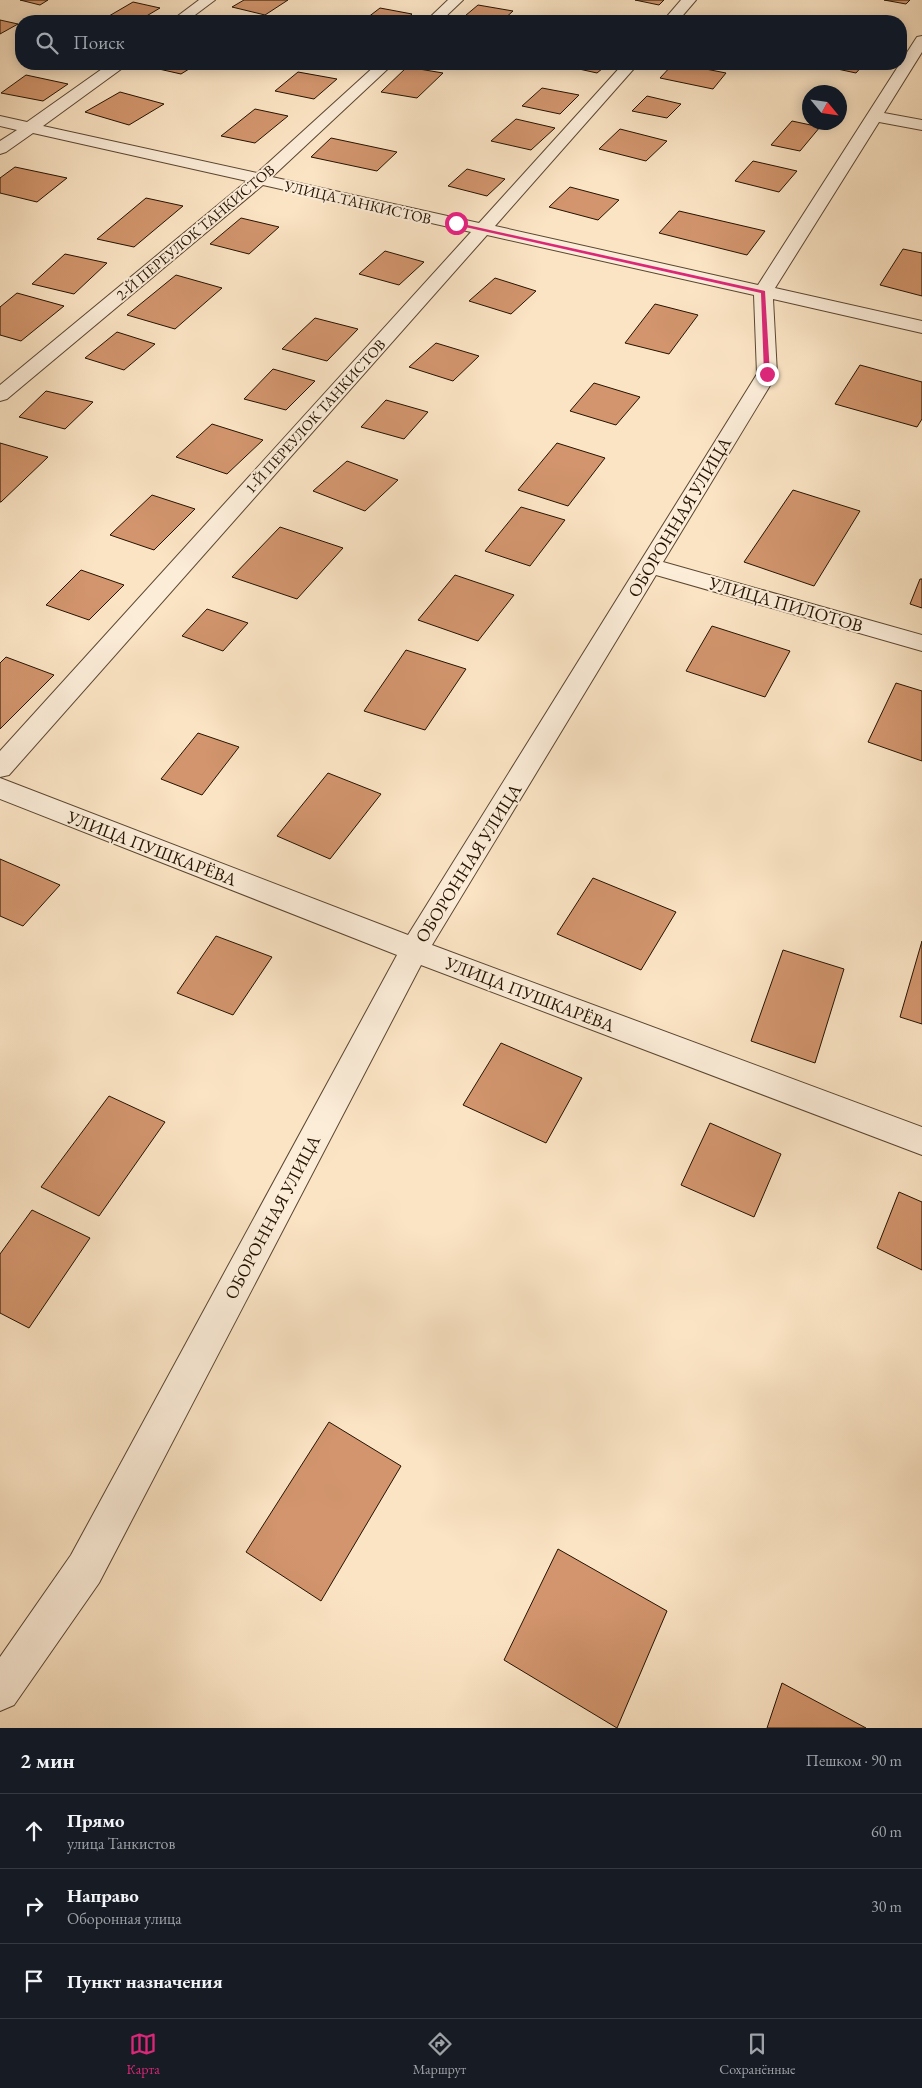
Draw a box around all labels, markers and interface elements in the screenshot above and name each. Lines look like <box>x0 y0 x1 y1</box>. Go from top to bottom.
search box <box>15 15 907 70</box>
icon: search <box>33 29 61 57</box>
text: Поиск <box>73 30 125 55</box>
north arrow <box>802 85 847 130</box>
street label: 2-Й ПЕРЕУЛОК ТАНКИСТОВ <box>112 160 278 304</box>
street label: УЛИЦА ТАНКИСТОВ <box>282 176 433 228</box>
route start <box>445 212 468 235</box>
street label: 1-Й ПЕРЕУЛОК ТАНКИСТОВ <box>241 335 390 497</box>
route end <box>756 363 779 386</box>
street label: ОБОРОННАЯ УЛИЦА <box>622 432 736 601</box>
street label: УЛИЦА ПИЛОТОВ <box>705 571 866 637</box>
street label: ОБОРОННАЯ УЛИЦА <box>410 779 527 947</box>
street label: УЛИЦА ПУШКАРЁВА <box>63 805 241 891</box>
street label: УЛИЦА ПУШКАРЁВА <box>441 951 619 1037</box>
street label: ОБОРОННАЯ УЛИЦА <box>219 1130 325 1303</box>
text: 2 мин <box>20 1747 75 1774</box>
text: Пешком · 90 m <box>806 1750 902 1771</box>
text: Прямо <box>67 1808 125 1833</box>
icon: ahead <box>20 1817 48 1845</box>
text: 60 m <box>871 1821 902 1842</box>
text: улица Танкистов <box>67 1833 175 1854</box>
text: Направо <box>67 1883 139 1908</box>
icon: right <box>20 1892 48 1920</box>
text: 30 m <box>871 1896 902 1917</box>
text: Оборонная улица <box>67 1908 182 1929</box>
icon: arrive <box>20 1967 48 1995</box>
text: Пункт назначения <box>67 1969 223 1994</box>
tab: Карта <box>126 2030 160 2078</box>
tab: Маршрут <box>413 2030 466 2078</box>
tab: Сохранённые <box>719 2030 796 2078</box>

